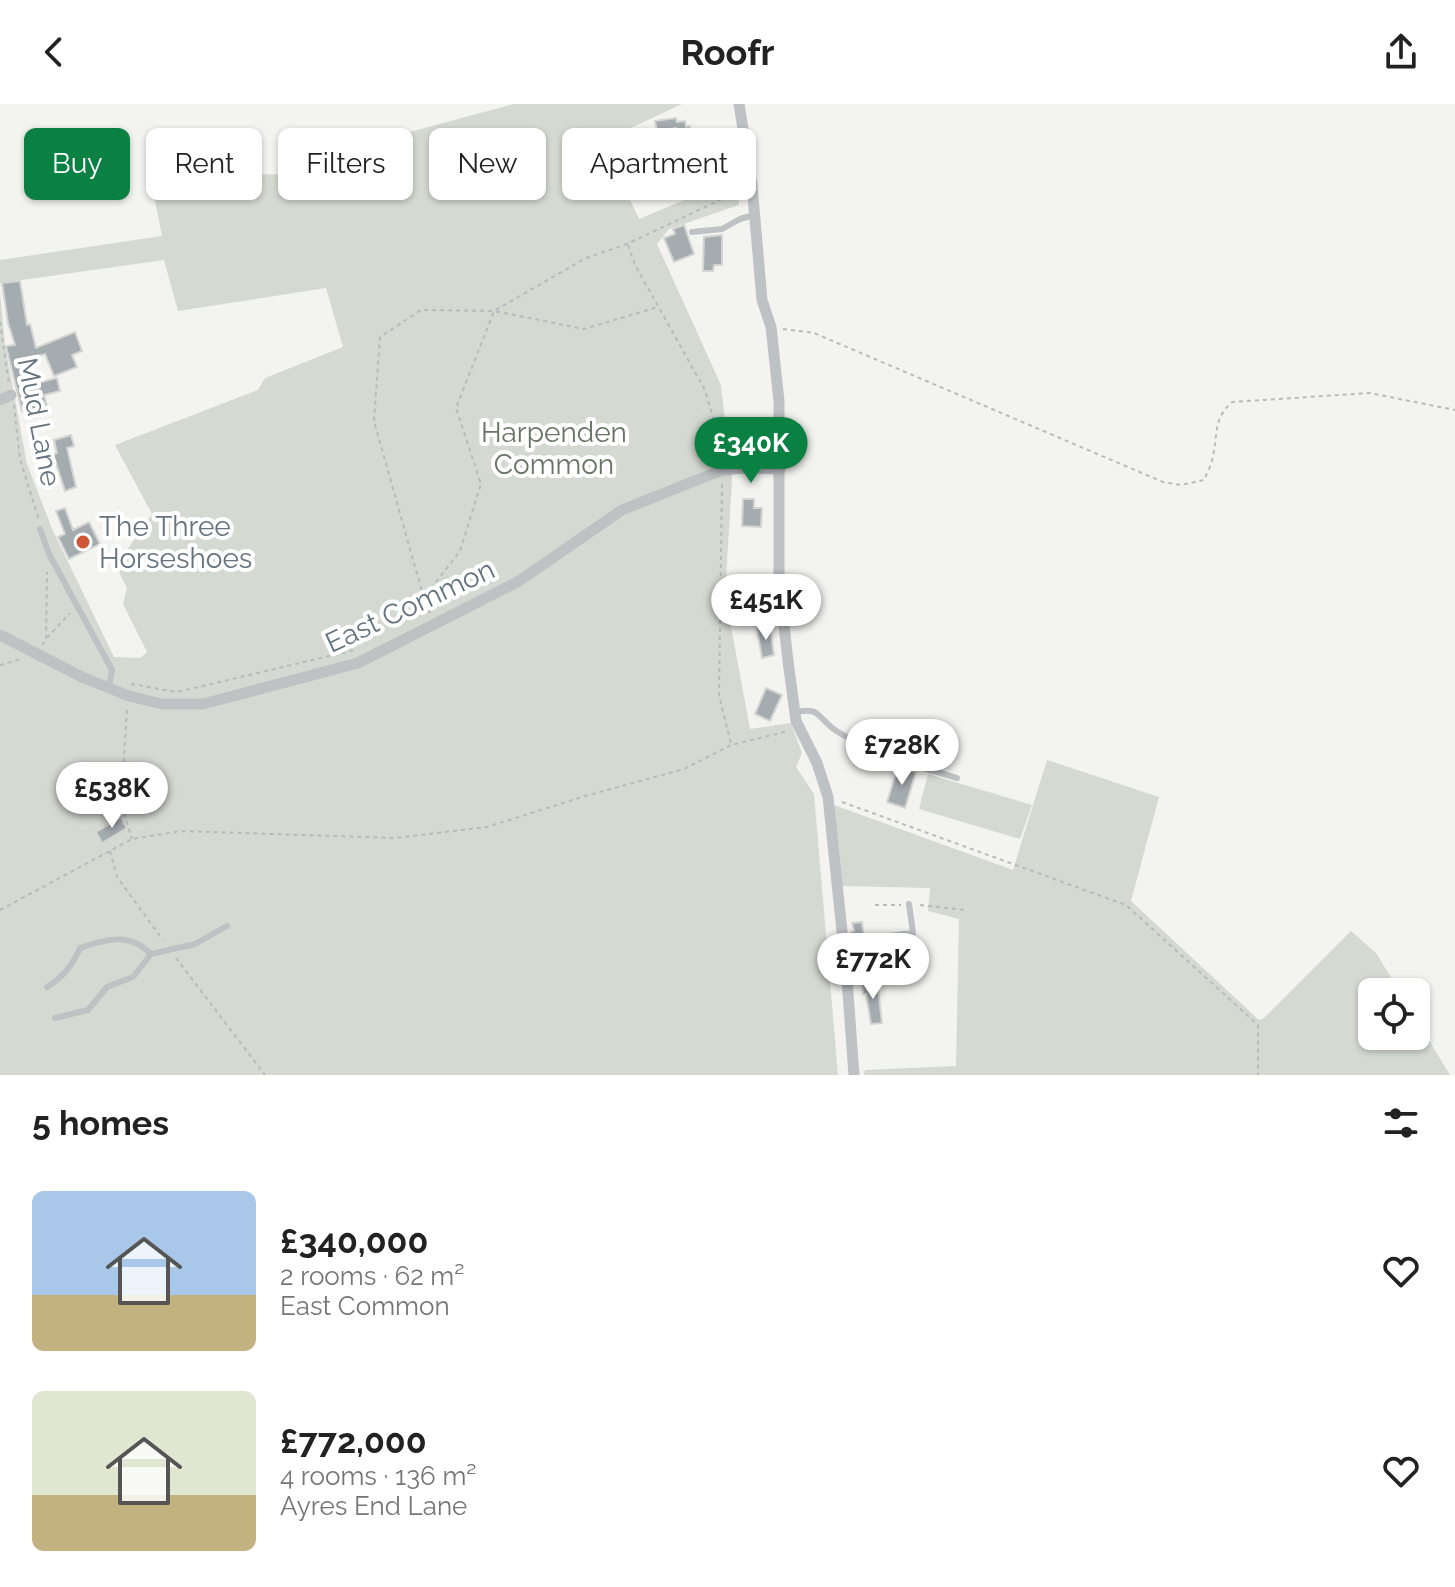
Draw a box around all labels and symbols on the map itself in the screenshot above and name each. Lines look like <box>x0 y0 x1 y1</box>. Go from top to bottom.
street label: Mud Lane <box>10 355 68 489</box>
park label: Harpenden Common <box>481 416 627 481</box>
pin: £340K <box>695 417 807 485</box>
place label: The Three Horseshoes <box>99 510 252 575</box>
marker: The Three Horseshoes <box>74 533 92 551</box>
street label: East Common <box>320 552 500 660</box>
pin: £451K <box>710 574 822 642</box>
pin: £728K <box>846 719 958 787</box>
pin: £538K <box>56 762 168 830</box>
pin: £772K <box>817 933 929 1001</box>

